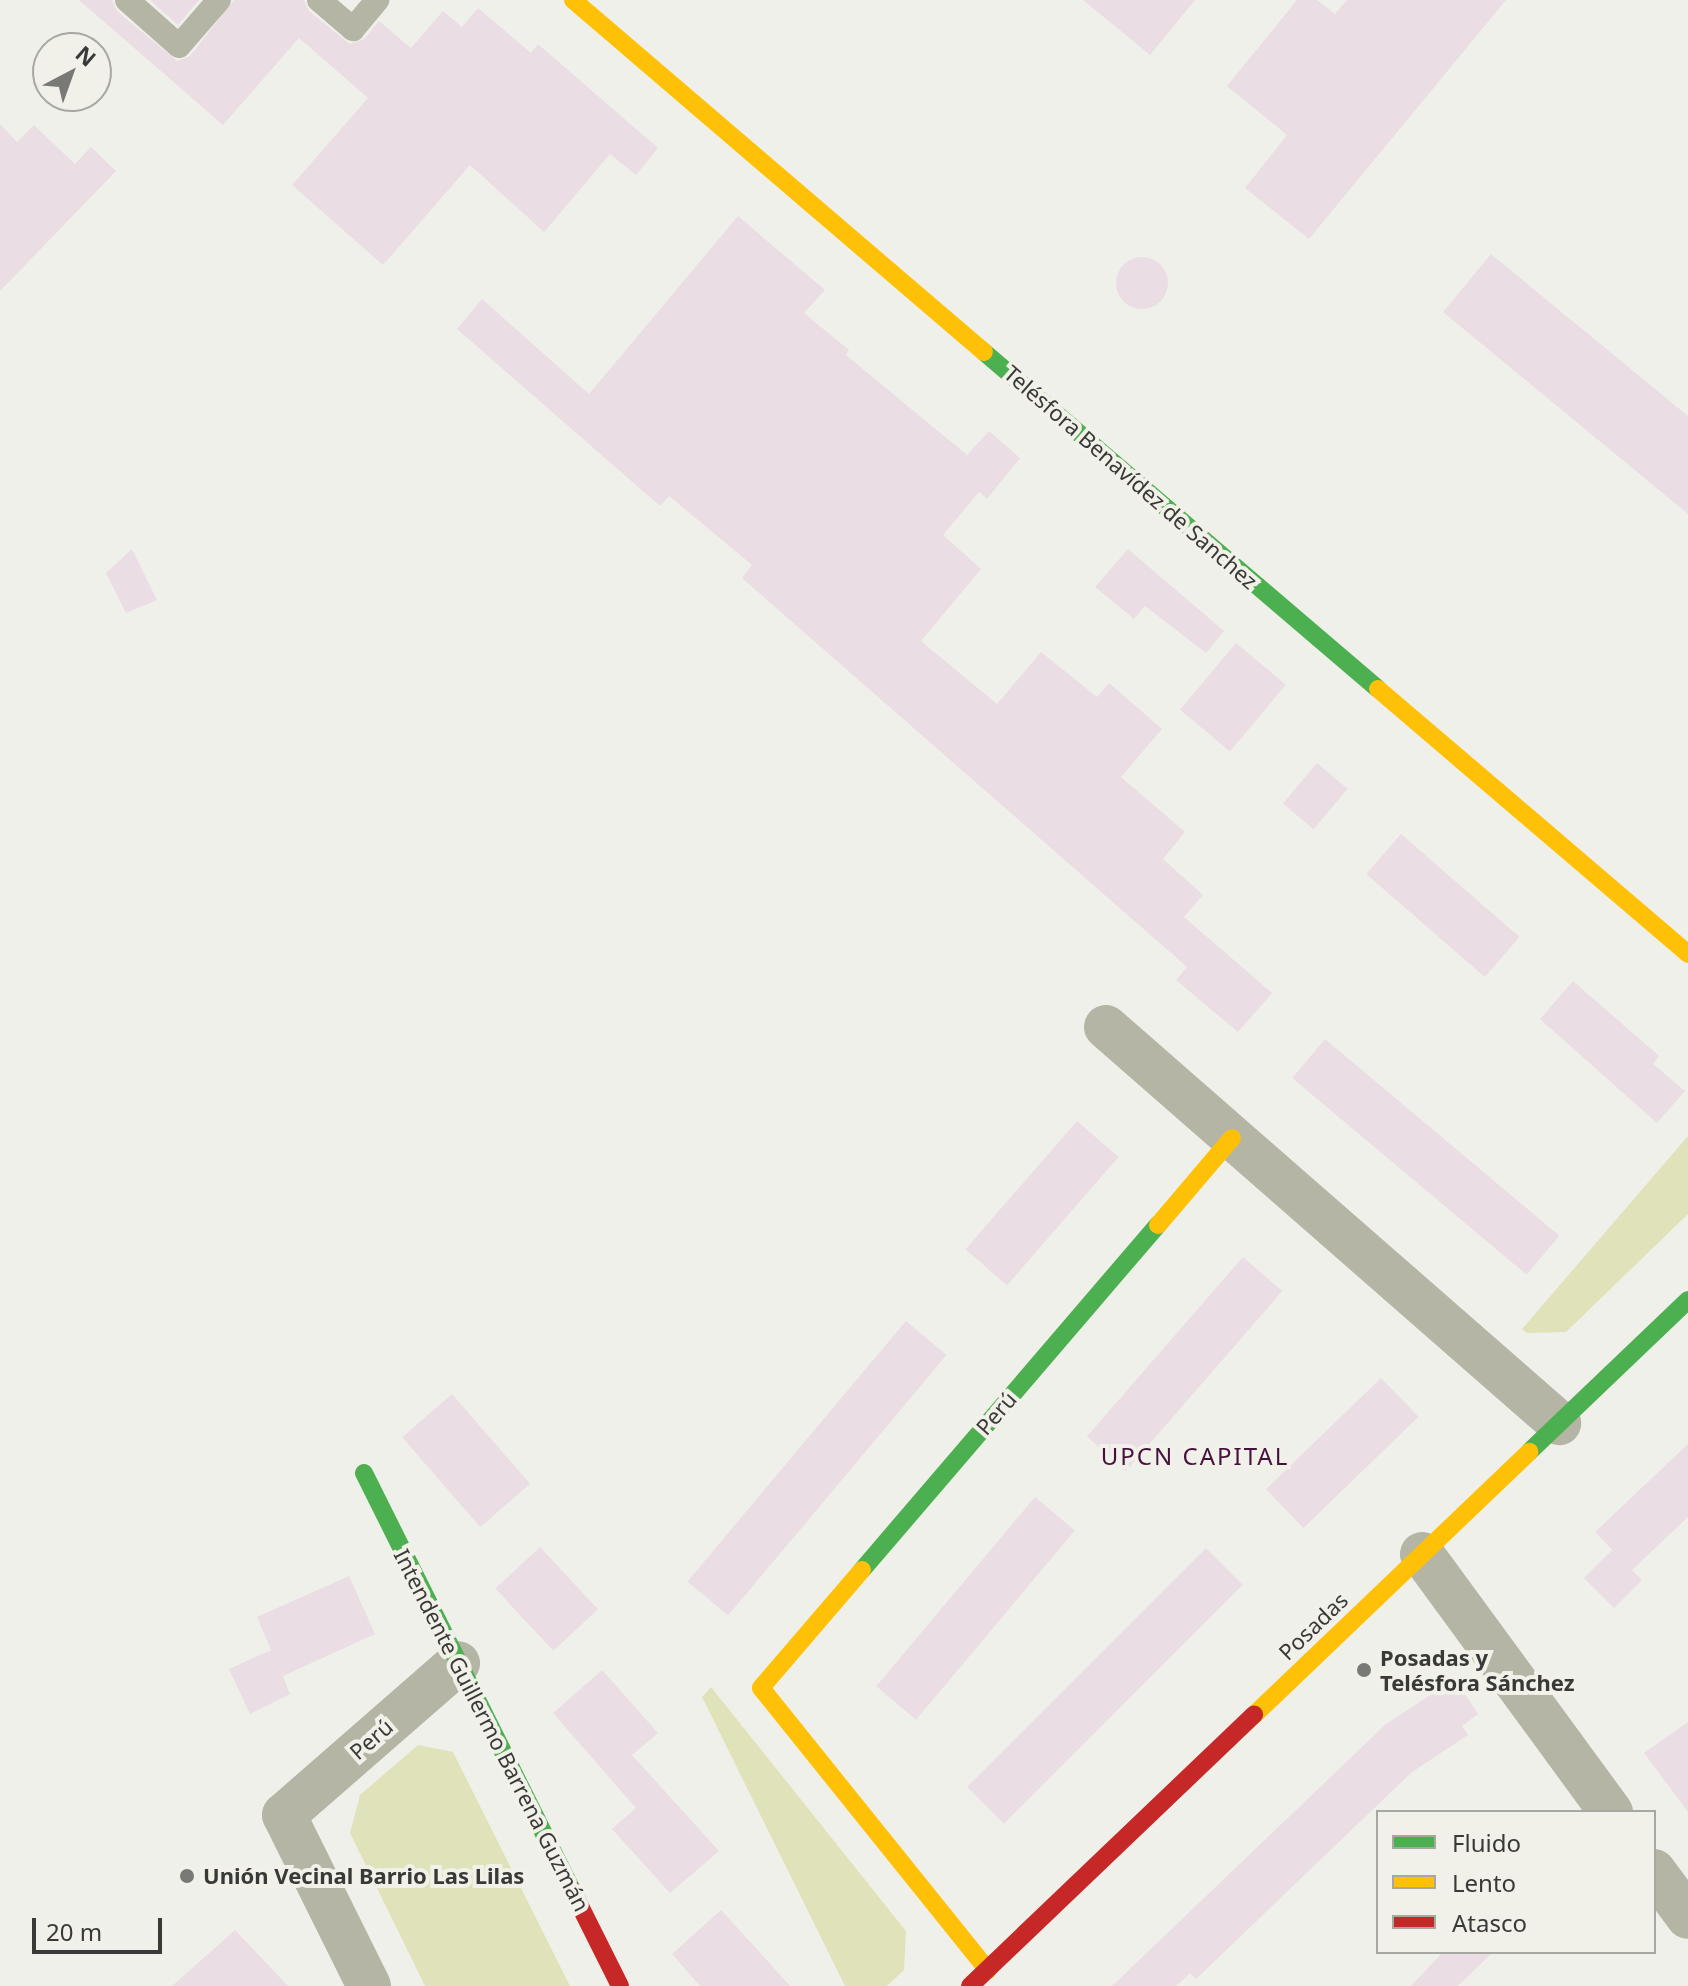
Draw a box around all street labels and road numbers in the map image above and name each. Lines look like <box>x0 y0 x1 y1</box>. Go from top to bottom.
street label: Telésfora Benavídez de Sanchez <box>999 360 1263 594</box>
street label: Perú <box>970 1386 1022 1440</box>
street label: Intendente Guillermo Barrena Guzmán <box>389 1544 595 1916</box>
street label: Posadas <box>1273 1587 1353 1665</box>
street label: Perú <box>344 1713 398 1765</box>

